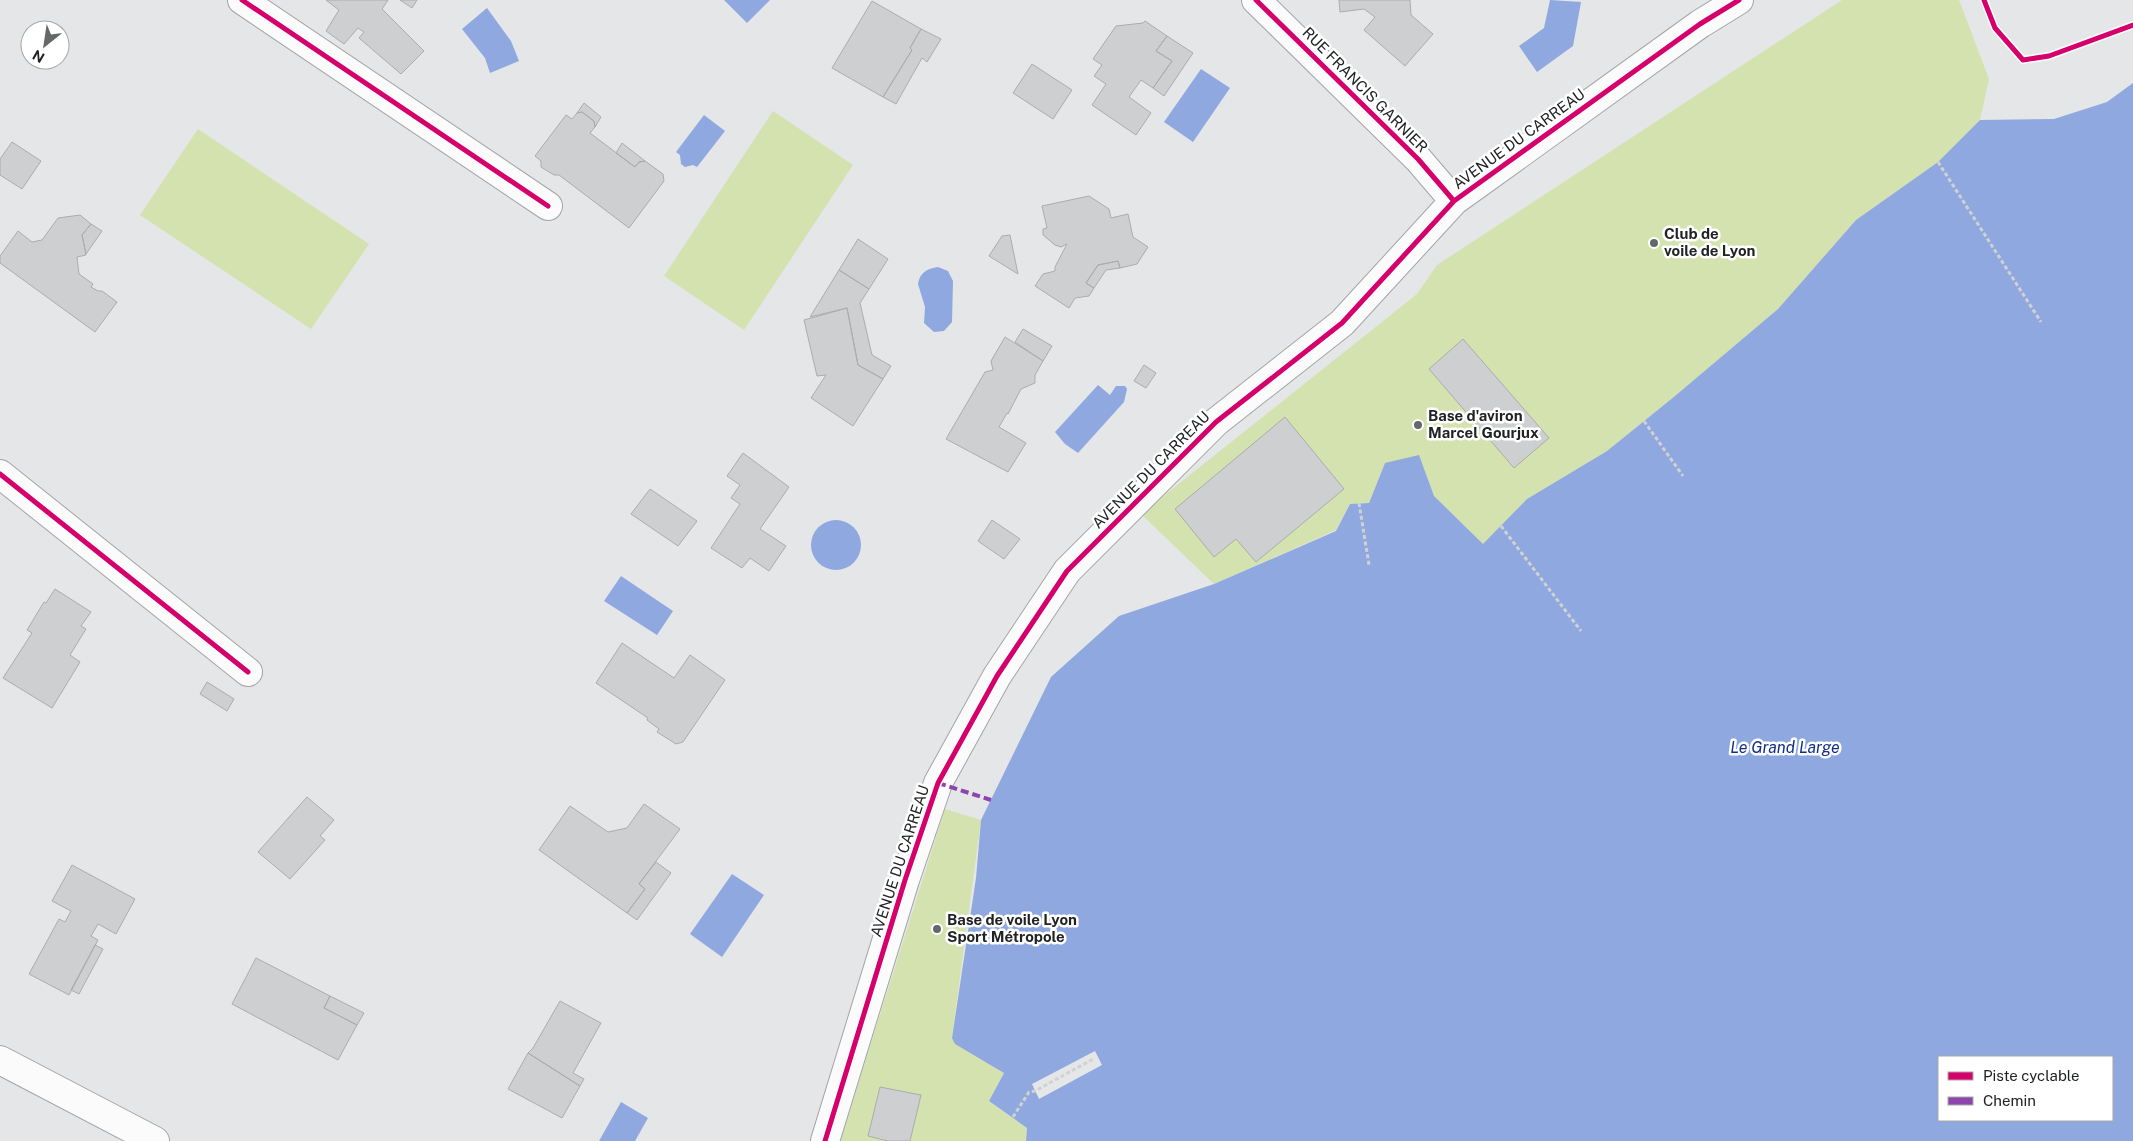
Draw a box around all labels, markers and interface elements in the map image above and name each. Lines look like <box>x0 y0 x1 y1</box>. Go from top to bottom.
north arrow <box>20 20 70 70</box>
street label: RUE FRANCIS GARNIER <box>1299 24 1431 156</box>
text: N <box>30 47 47 66</box>
street label: AVENUE DU CARREAU <box>1450 85 1588 192</box>
place label: Club de voile de Lyon <box>1664 225 1756 259</box>
marker: Club de voile de Lyon <box>1648 237 1660 249</box>
place label: Base d'aviron Marcel Gourjux <box>1428 407 1539 441</box>
street label: AVENUE DU CARREAU <box>1089 408 1213 532</box>
marker: Base d'aviron Marcel Gourjux <box>1412 419 1424 431</box>
water label: Le Grand Large <box>1730 738 1840 757</box>
street label: AVENUE DU CARREAU <box>867 783 932 939</box>
place label: Base de voile Lyon Sport Métropole <box>947 911 1077 945</box>
marker: Base de voile Lyon Sport Métropole <box>931 923 943 935</box>
legend <box>1938 1056 2113 1121</box>
text: Piste cyclable <box>1983 1067 2080 1084</box>
text: Chemin <box>1983 1092 2036 1109</box>

